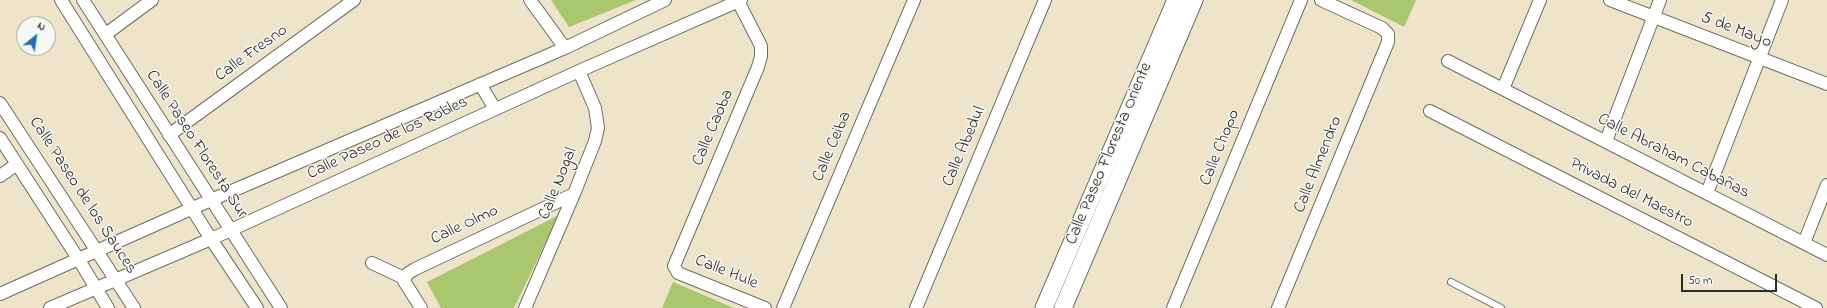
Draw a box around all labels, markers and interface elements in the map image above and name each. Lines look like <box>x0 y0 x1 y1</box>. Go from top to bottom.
street label: 5 de Mayo <box>1698 8 1774 54</box>
north arrow <box>16 16 56 56</box>
text: N <box>34 18 49 35</box>
street label: Calle Fresno <box>212 21 292 87</box>
street label: Calle Paseo Floresta Oriente <box>1062 60 1158 248</box>
street label: Calle Paseo Floresta Sur <box>140 67 252 223</box>
street label: Calle Caoba <box>689 87 739 169</box>
street label: Calle Paseo de los Robles <box>304 93 472 185</box>
street label: Calle Abedul <box>939 104 991 190</box>
street label: Calle Chopo <box>1196 107 1246 189</box>
street label: Calle Ceiba <box>809 109 857 185</box>
street label: Calle Abraham Cabañas <box>1594 110 1752 204</box>
street label: Calle Paseo de los Sauces <box>24 114 140 278</box>
street label: Calle Almendro <box>1290 114 1348 216</box>
street label: Calle Nogal <box>535 145 583 223</box>
street label: Privada del Maestro <box>1566 154 1696 234</box>
street label: Calle Olmo <box>428 202 502 250</box>
street label: Calle Hule <box>692 251 760 295</box>
scale bar <box>1683 266 1779 292</box>
text: 50 m <box>1688 272 1712 290</box>

